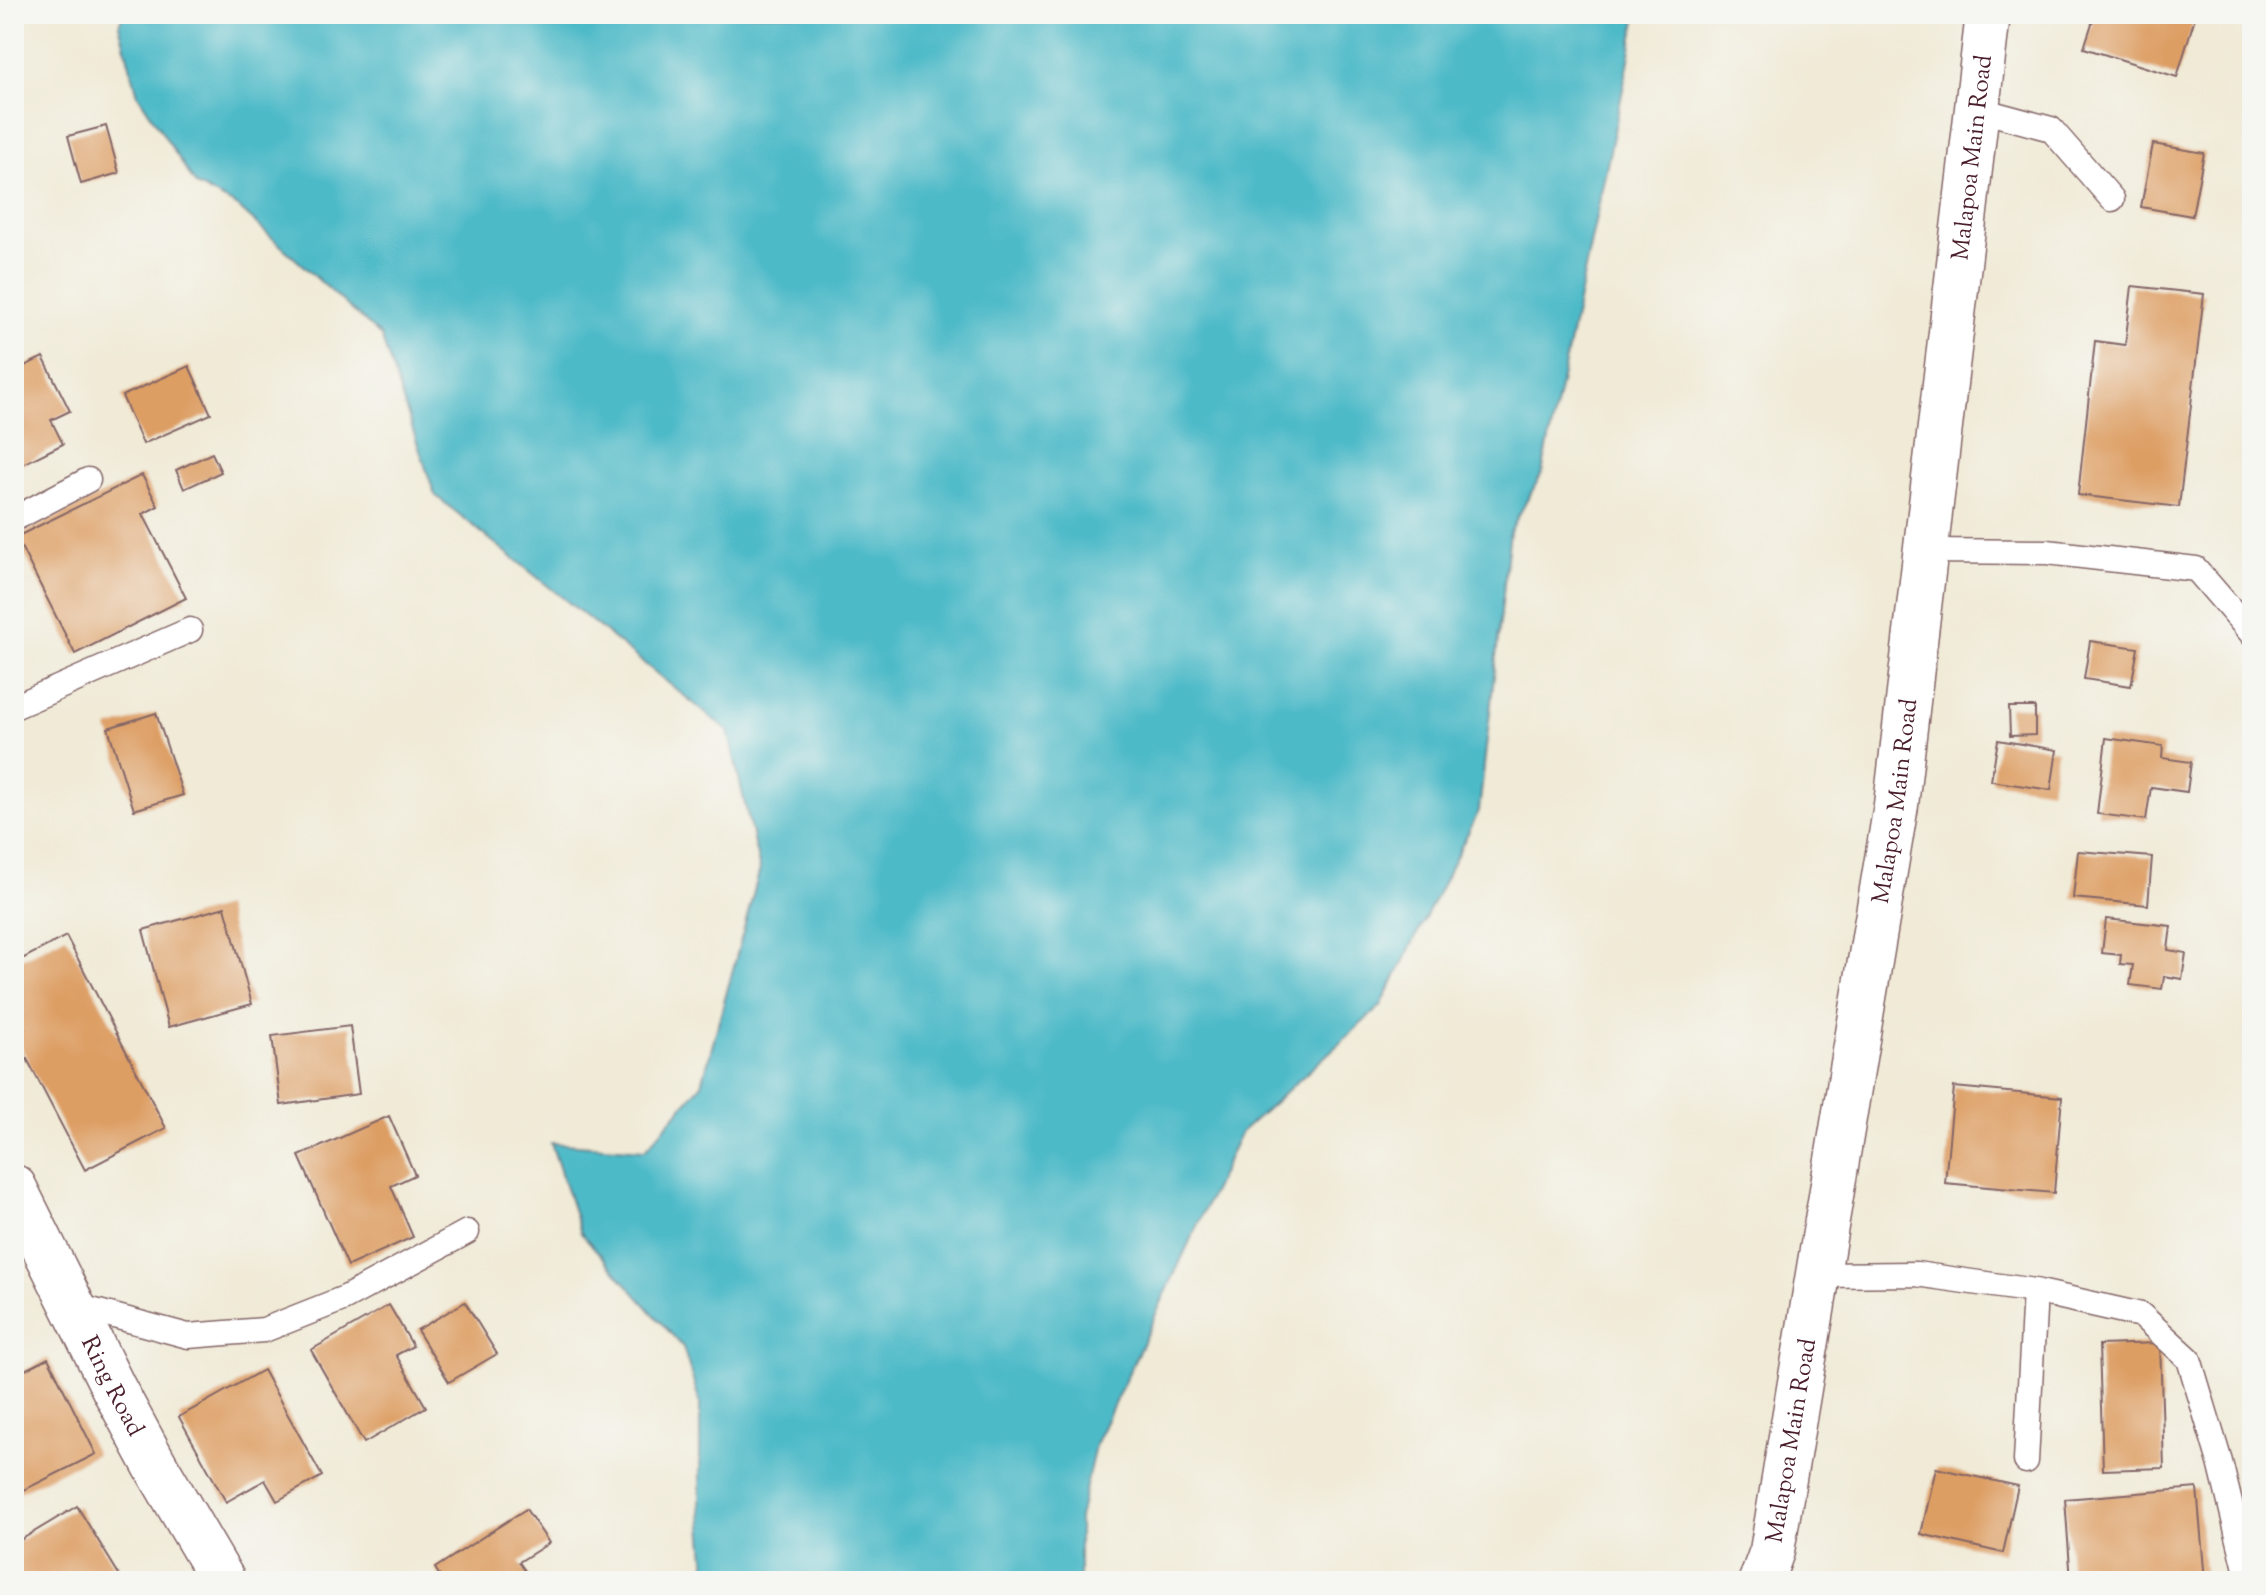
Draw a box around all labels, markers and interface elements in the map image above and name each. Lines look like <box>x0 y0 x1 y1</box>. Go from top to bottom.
street label: Malapoa Main Road <box>1944 53 2002 262</box>
street label: Malapoa Main Road <box>1865 696 1927 906</box>
street label: Ring Road <box>71 1331 152 1443</box>
street label: Malapoa Main Road <box>1759 1336 1826 1545</box>

